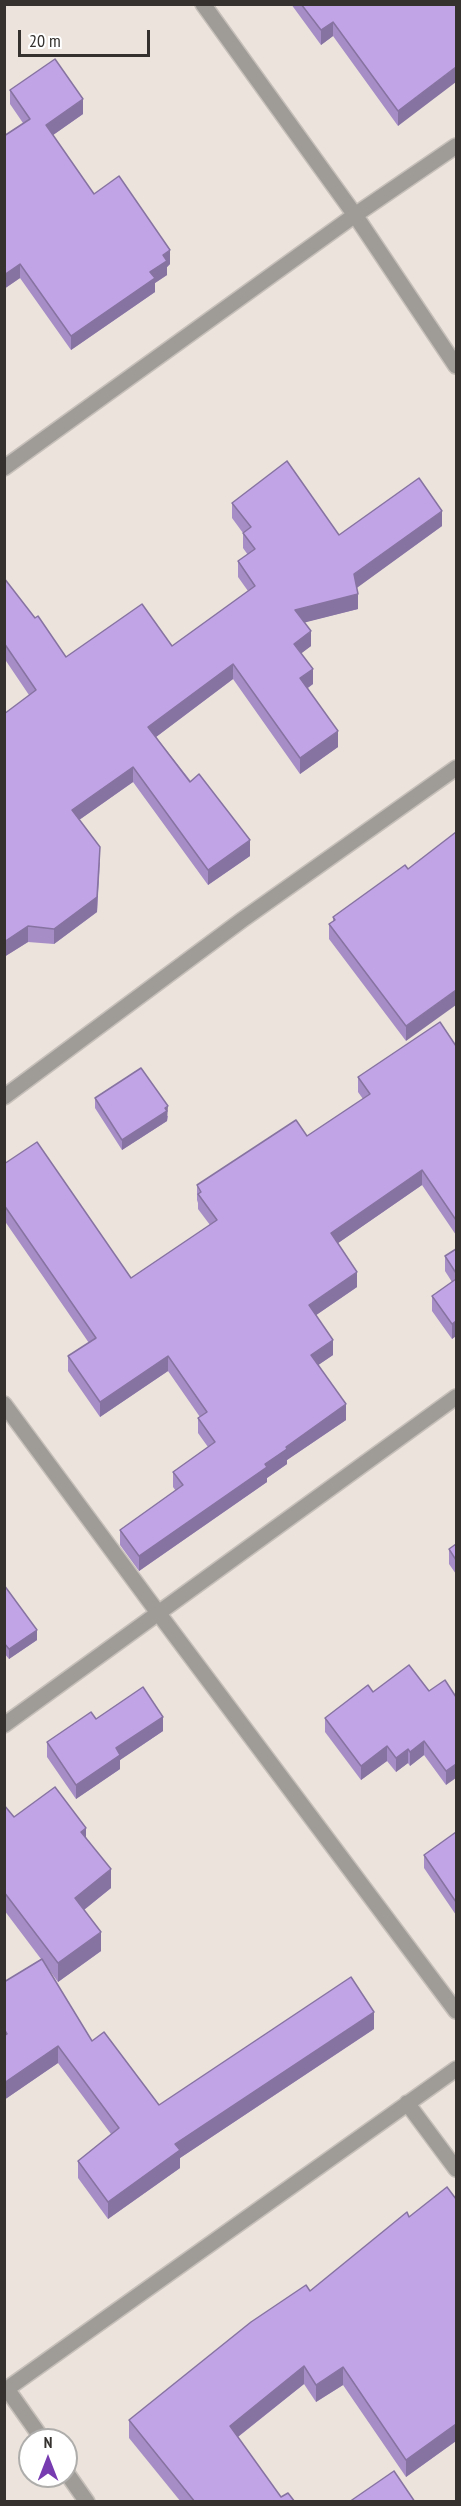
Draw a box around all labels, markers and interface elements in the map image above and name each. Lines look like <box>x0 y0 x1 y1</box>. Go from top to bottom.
scale bar <box>21 18 153 56</box>
text: 20 m <box>29 29 61 52</box>
north arrow <box>18 2428 78 2488</box>
text: N <box>44 2432 52 2452</box>

